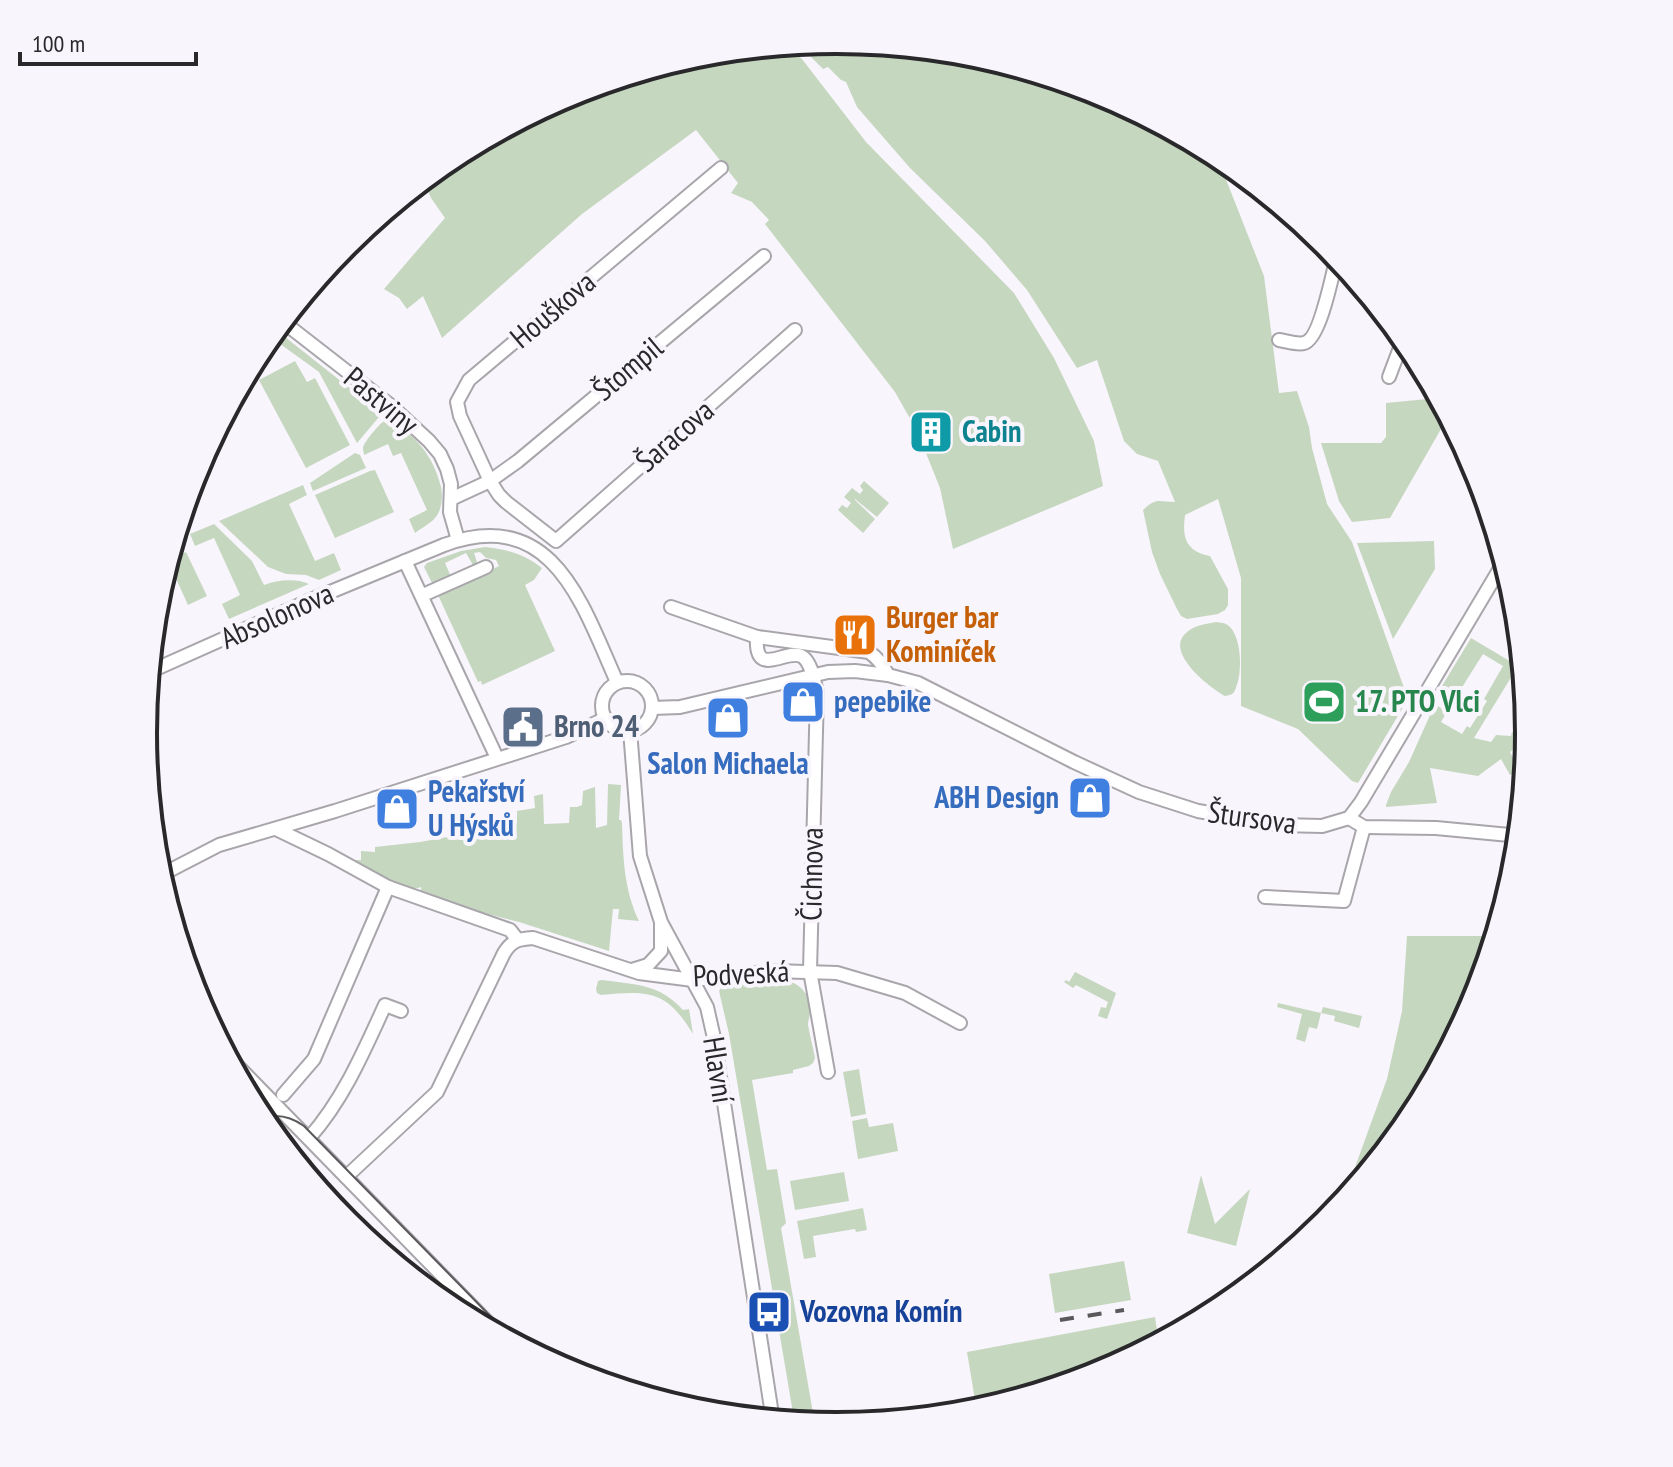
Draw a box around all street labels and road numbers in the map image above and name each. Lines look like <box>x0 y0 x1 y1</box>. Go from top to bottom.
street label: Houškova <box>501 262 603 356</box>
street label: Štompil <box>584 327 670 408</box>
street label: Pastviny <box>337 357 428 443</box>
street label: Šaracova <box>627 390 721 480</box>
street label: Absolonova <box>214 572 339 657</box>
street label: Štursova <box>1206 791 1299 842</box>
street label: Čichnova <box>790 827 831 921</box>
street label: Podveská <box>692 951 790 994</box>
street label: Hlavní <box>695 1034 744 1106</box>

